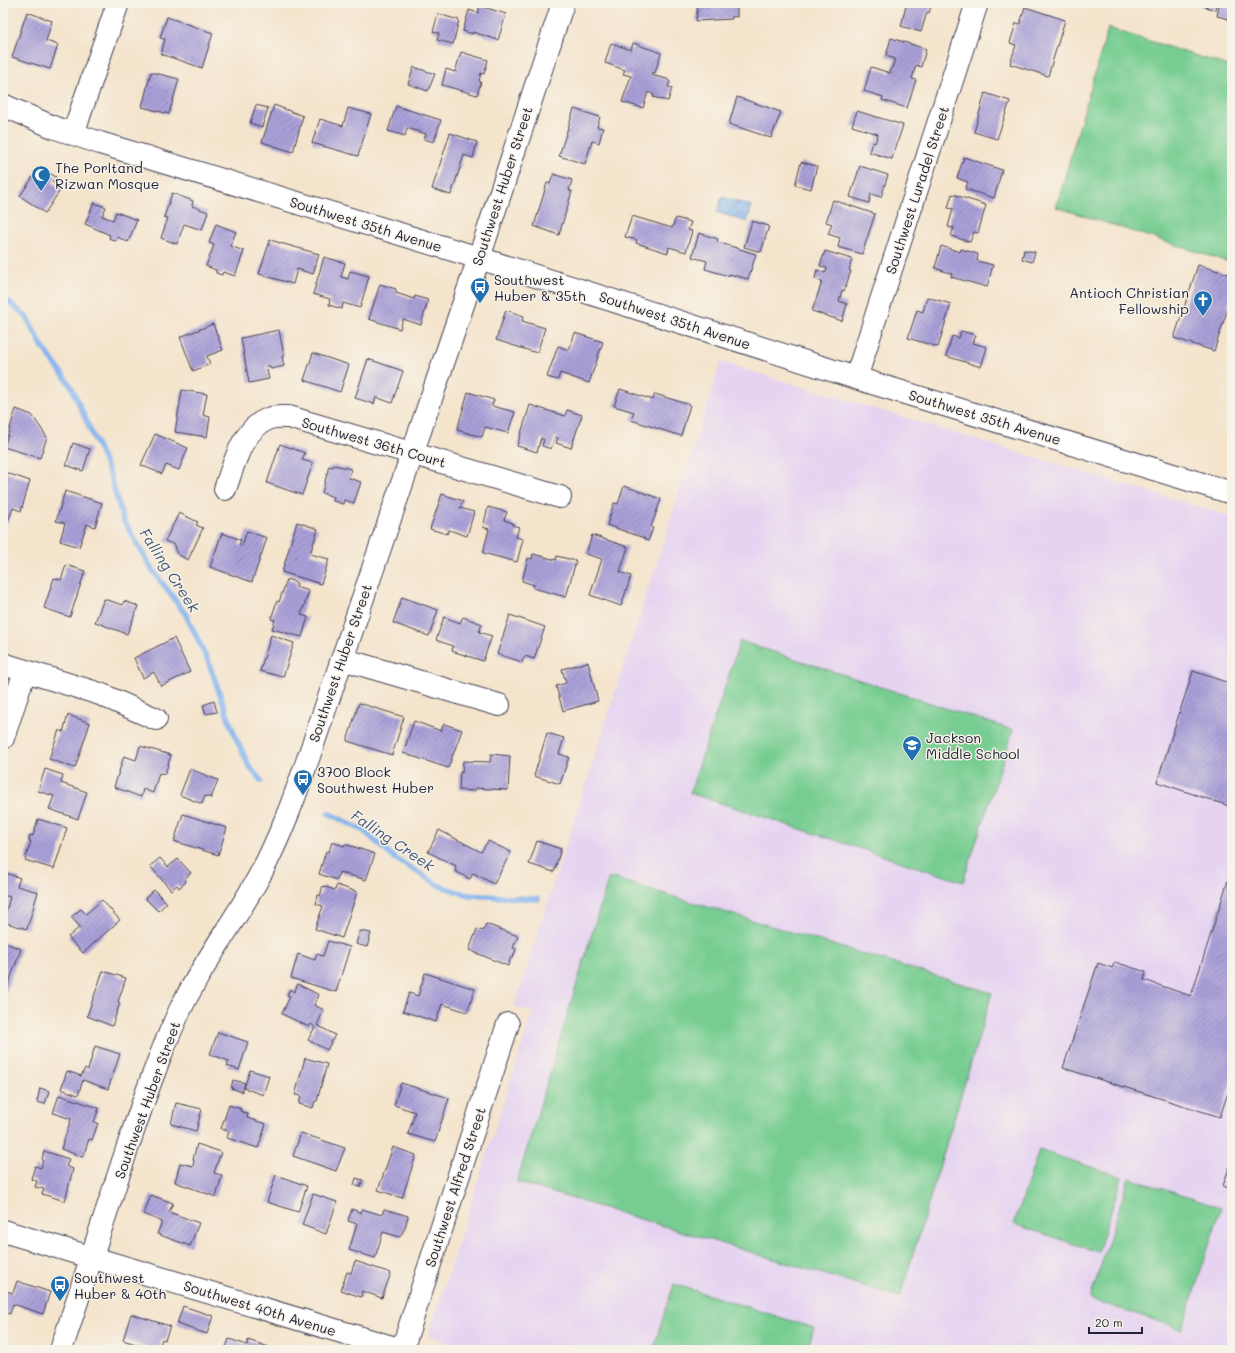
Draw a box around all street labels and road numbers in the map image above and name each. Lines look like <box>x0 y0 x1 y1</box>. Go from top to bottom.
street label: Southwest Luradel Street <box>881 103 953 277</box>
street label: Southwest Huber Street <box>467 104 537 268</box>
street label: Southwest 35th Avenue <box>288 192 444 256</box>
street label: Southwest 35th Avenue <box>597 287 753 353</box>
street label: Southwest 35th Avenue <box>907 385 1063 449</box>
street label: Southwest 36th Court <box>300 412 448 472</box>
street label: Southwest Huber Street <box>304 581 376 745</box>
street label: Southwest Huber Street <box>110 1019 184 1181</box>
street label: Southwest Alfred Street <box>420 1105 490 1269</box>
street label: Southwest 40th Avenue <box>181 1276 339 1340</box>

